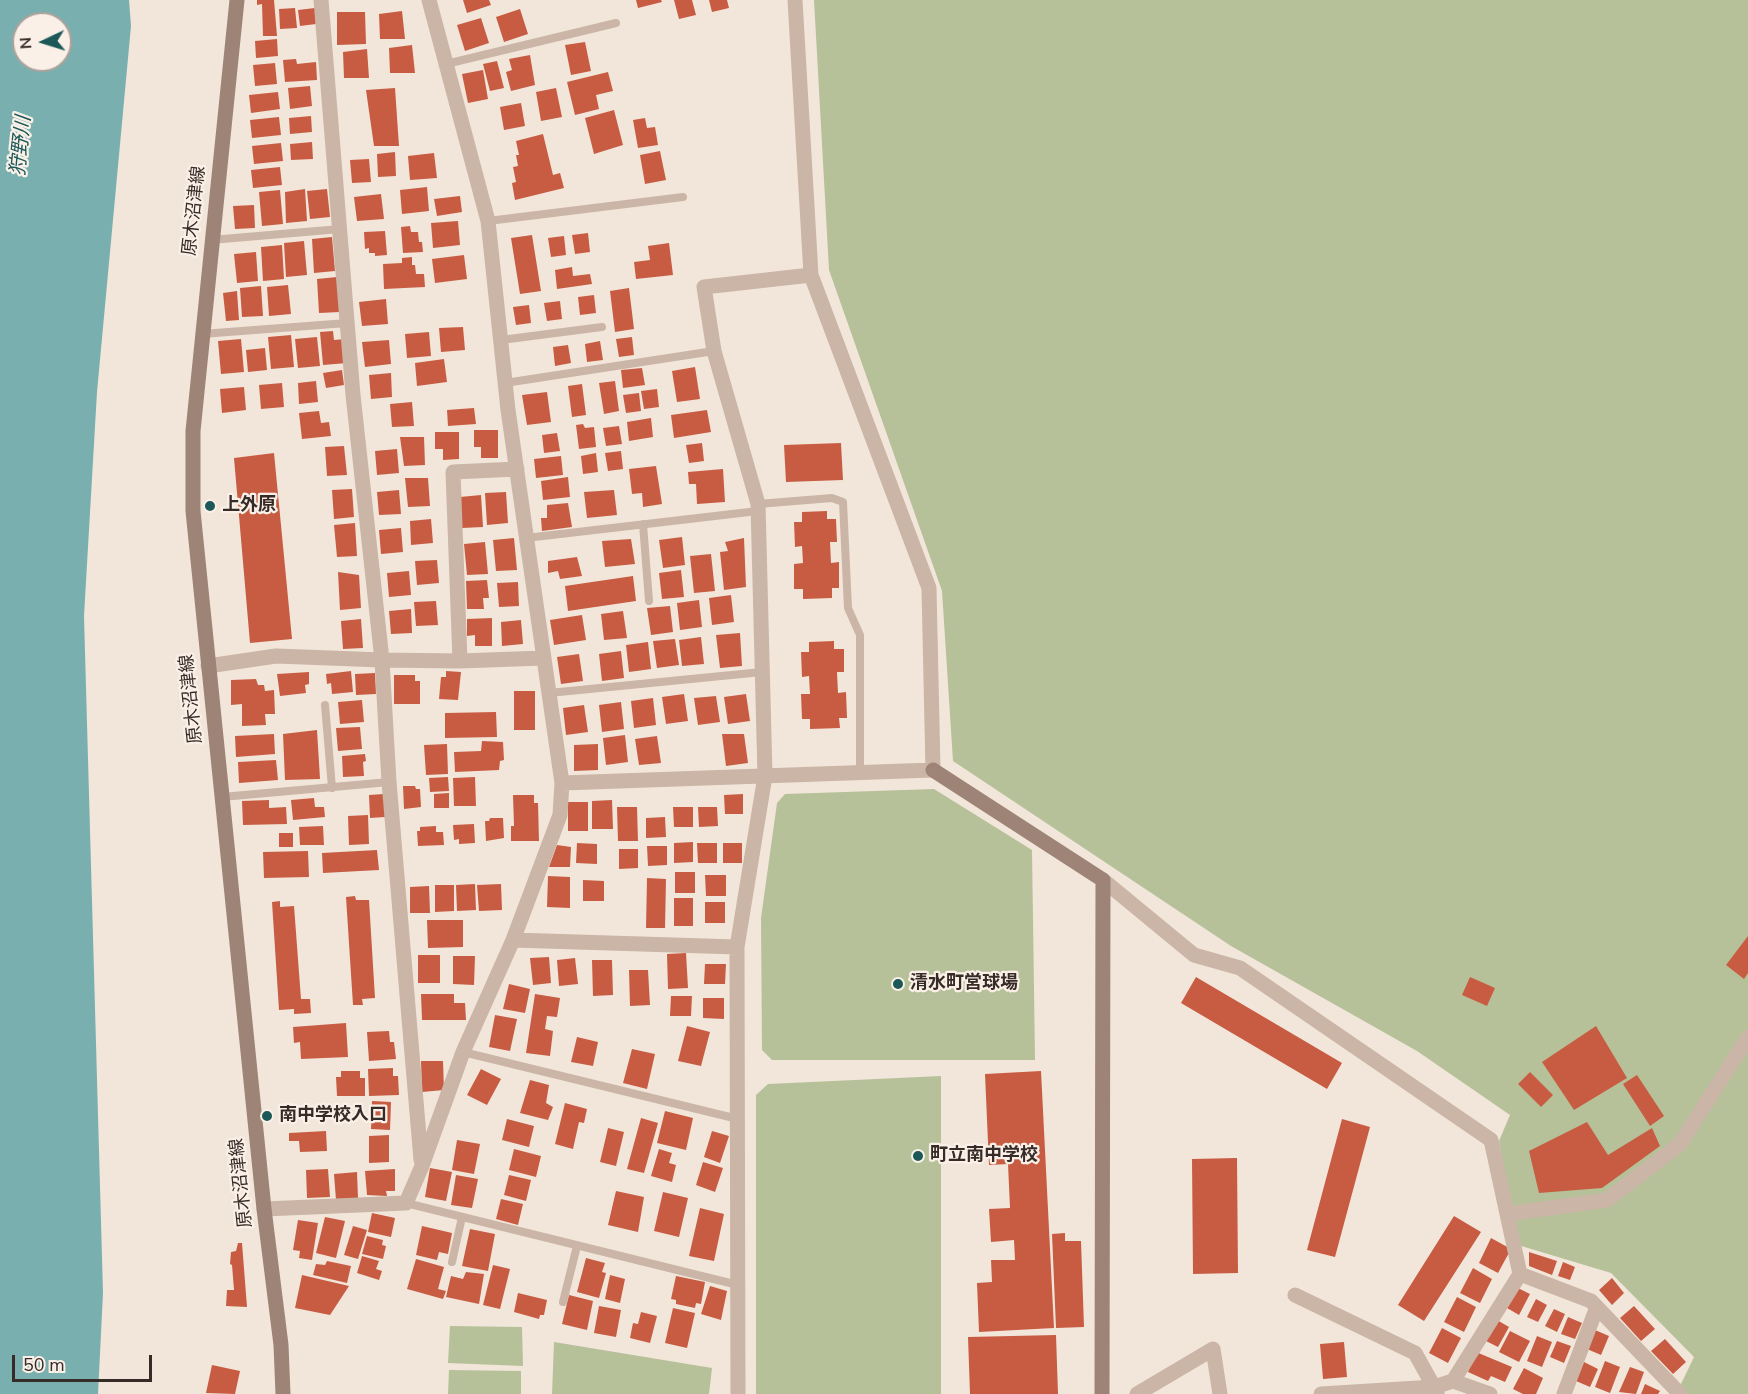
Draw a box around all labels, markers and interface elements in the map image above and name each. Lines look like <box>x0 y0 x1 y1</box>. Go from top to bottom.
north arrow <box>12 12 72 72</box>
text: N <box>15 36 37 50</box>
water label: 狩野川 <box>7 115 37 177</box>
street label: 原木沼津線 <box>180 165 210 257</box>
place label: 上外原 <box>222 495 276 517</box>
marker: 上外原 <box>203 499 217 513</box>
street label: 原木沼津線 <box>177 653 207 745</box>
place label: 清水町営球場 <box>910 973 1018 995</box>
marker: 清水町営球場 <box>891 977 905 991</box>
place label: 南中学校入口 <box>279 1105 387 1127</box>
marker: 南中学校入口 <box>260 1109 274 1123</box>
street label: 原木沼津線 <box>227 1137 257 1229</box>
place label: 町立南中学校 <box>930 1145 1038 1167</box>
marker: 町立南中学校 <box>911 1149 925 1163</box>
scale bar <box>15 1343 154 1381</box>
text: 50 m <box>23 1353 65 1377</box>

